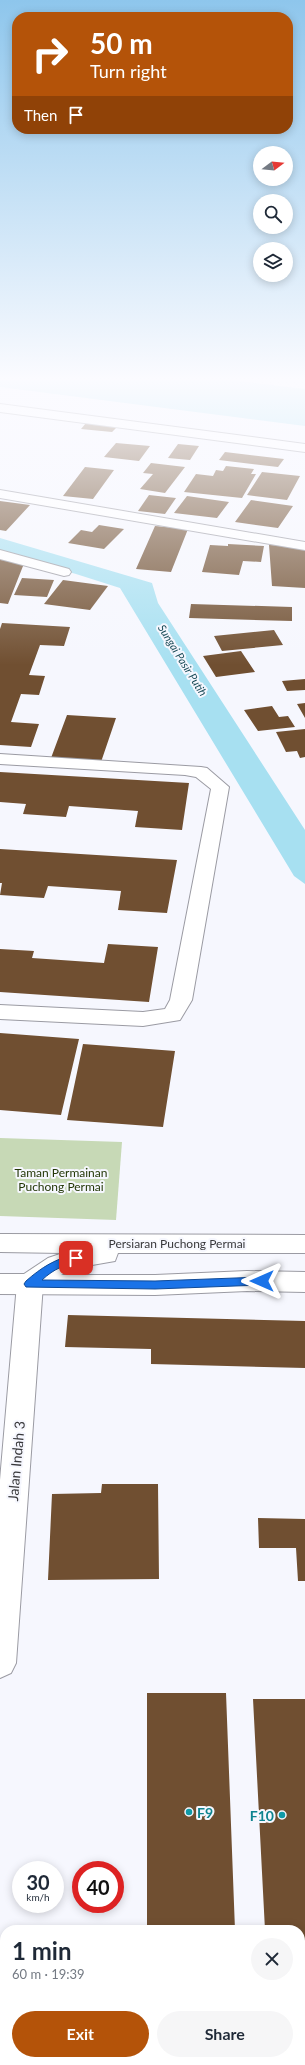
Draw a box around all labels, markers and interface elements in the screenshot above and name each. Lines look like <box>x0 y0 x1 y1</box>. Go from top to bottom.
text: 50 m <box>90 26 153 60</box>
icon: right <box>24 28 76 80</box>
text: Turn right <box>90 60 167 82</box>
icon: arrive <box>65 104 87 126</box>
text: Then <box>24 106 57 124</box>
north arrow <box>253 146 293 186</box>
map controls <box>253 146 293 282</box>
button: search <box>253 194 293 234</box>
button: layers <box>253 242 293 282</box>
water label: Sungai Pasir Putih <box>156 622 210 698</box>
park label: Taman Permainan Puchong Permai <box>15 1165 107 1194</box>
street label: Persiaran Puchong Permai <box>109 1236 246 1251</box>
pin <box>59 1241 93 1275</box>
icon: arrive <box>65 1247 87 1269</box>
position arrow <box>241 1260 283 1302</box>
street label: Jalan Indah 3 <box>4 1420 28 1502</box>
place label: F9 <box>197 1804 213 1821</box>
marker: F9 <box>184 1807 194 1817</box>
place label: F10 <box>250 1807 274 1824</box>
marker: F10 <box>277 1810 287 1820</box>
speed limit sign: 40 <box>72 1861 124 1913</box>
text: 30 <box>26 1870 50 1894</box>
text: km/h <box>26 1891 50 1903</box>
text: 1 min <box>12 1936 72 1965</box>
button: close <box>251 1938 293 1980</box>
text: 60 m · 19:39 <box>12 1966 85 1982</box>
button: Exit <box>12 2011 149 2057</box>
button: Share <box>157 2011 293 2057</box>

